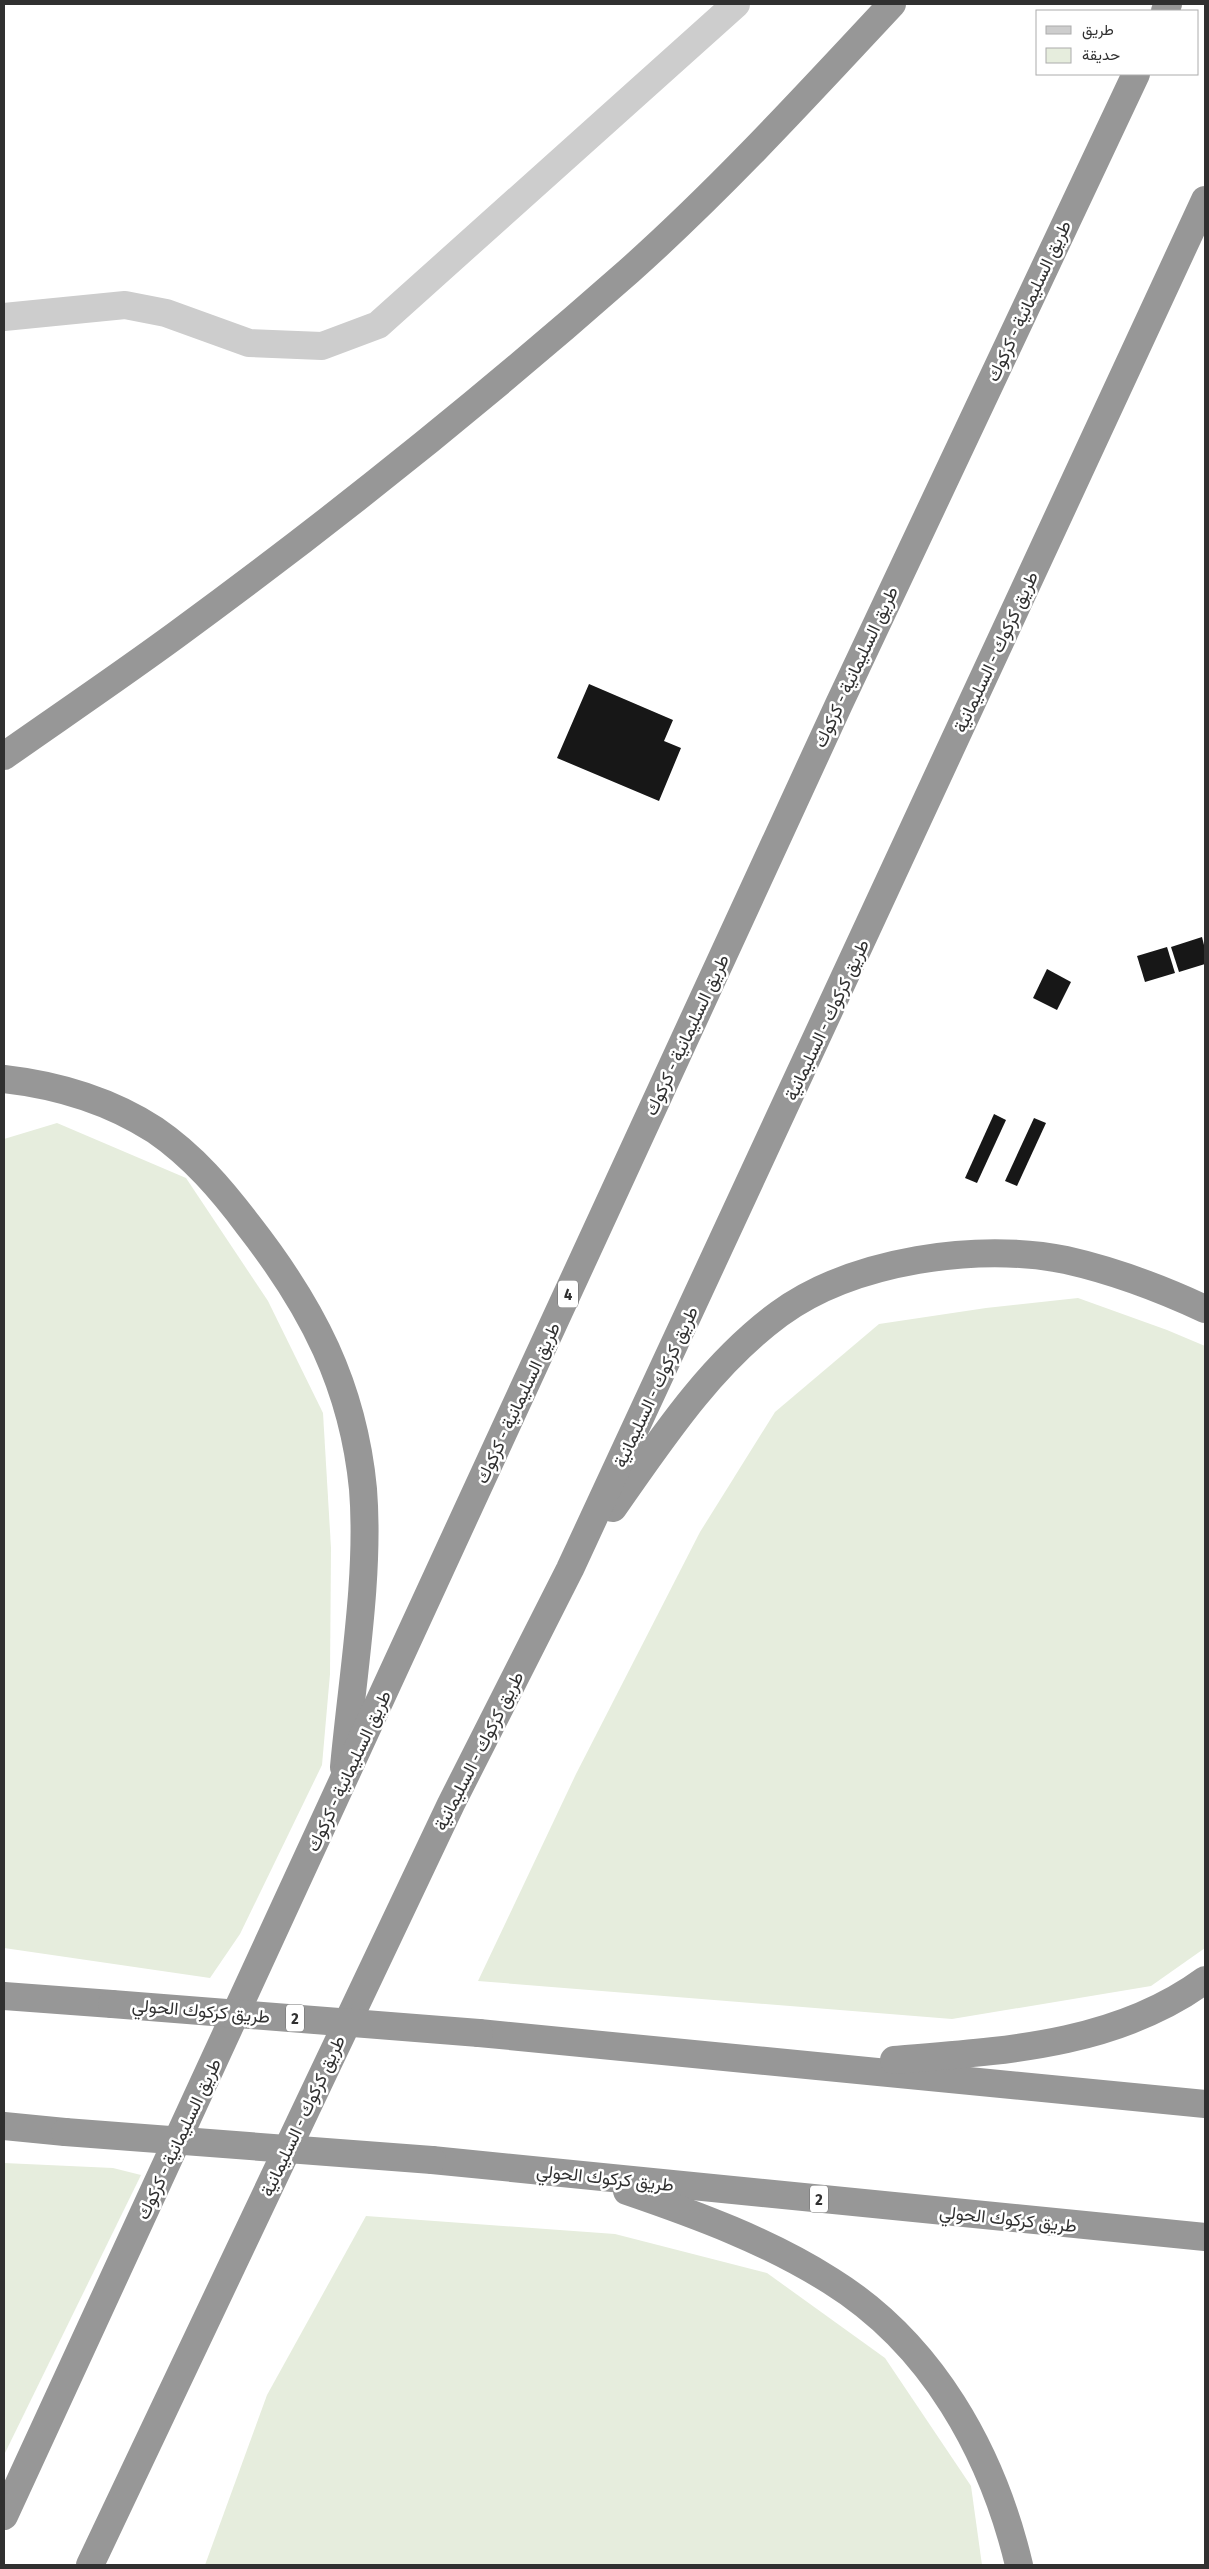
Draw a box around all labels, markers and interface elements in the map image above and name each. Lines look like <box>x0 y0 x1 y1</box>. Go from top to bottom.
legend <box>1036 10 1199 75</box>
text: طريق <box>1082 21 1114 40</box>
text: حديقة <box>1082 46 1120 64</box>
street label: طريق السليمانية - كركوك <box>982 217 1076 385</box>
street label: طريق كركوك - السليمانية <box>949 568 1043 736</box>
street label: طريق السليمانية - كركوك <box>809 583 903 751</box>
street label: طريق كركوك - السليمانية <box>780 936 874 1104</box>
street label: طريق السليمانية - كركوك <box>640 951 734 1119</box>
road number: 4 <box>558 1280 578 1308</box>
street label: طريق كركوك - السليمانية <box>609 1303 703 1471</box>
street label: طريق السليمانية - كركوك <box>471 1319 565 1487</box>
street label: طريق كركوك - السليمانية <box>429 1668 529 1834</box>
street label: طريق السليمانية - كركوك <box>302 1687 396 1855</box>
street label: طريق كركوك الحولي <box>131 1994 271 2032</box>
road number: 2 <box>286 2005 304 2032</box>
street label: طريق كركوك - السليمانية <box>256 2032 350 2200</box>
street label: طريق السليمانية - كركوك <box>132 2055 226 2223</box>
street label: طريق كركوك الحولي <box>535 2160 675 2200</box>
road number: 2 <box>810 2186 828 2212</box>
street label: طريق كركوك الحولي <box>938 2201 1078 2241</box>

